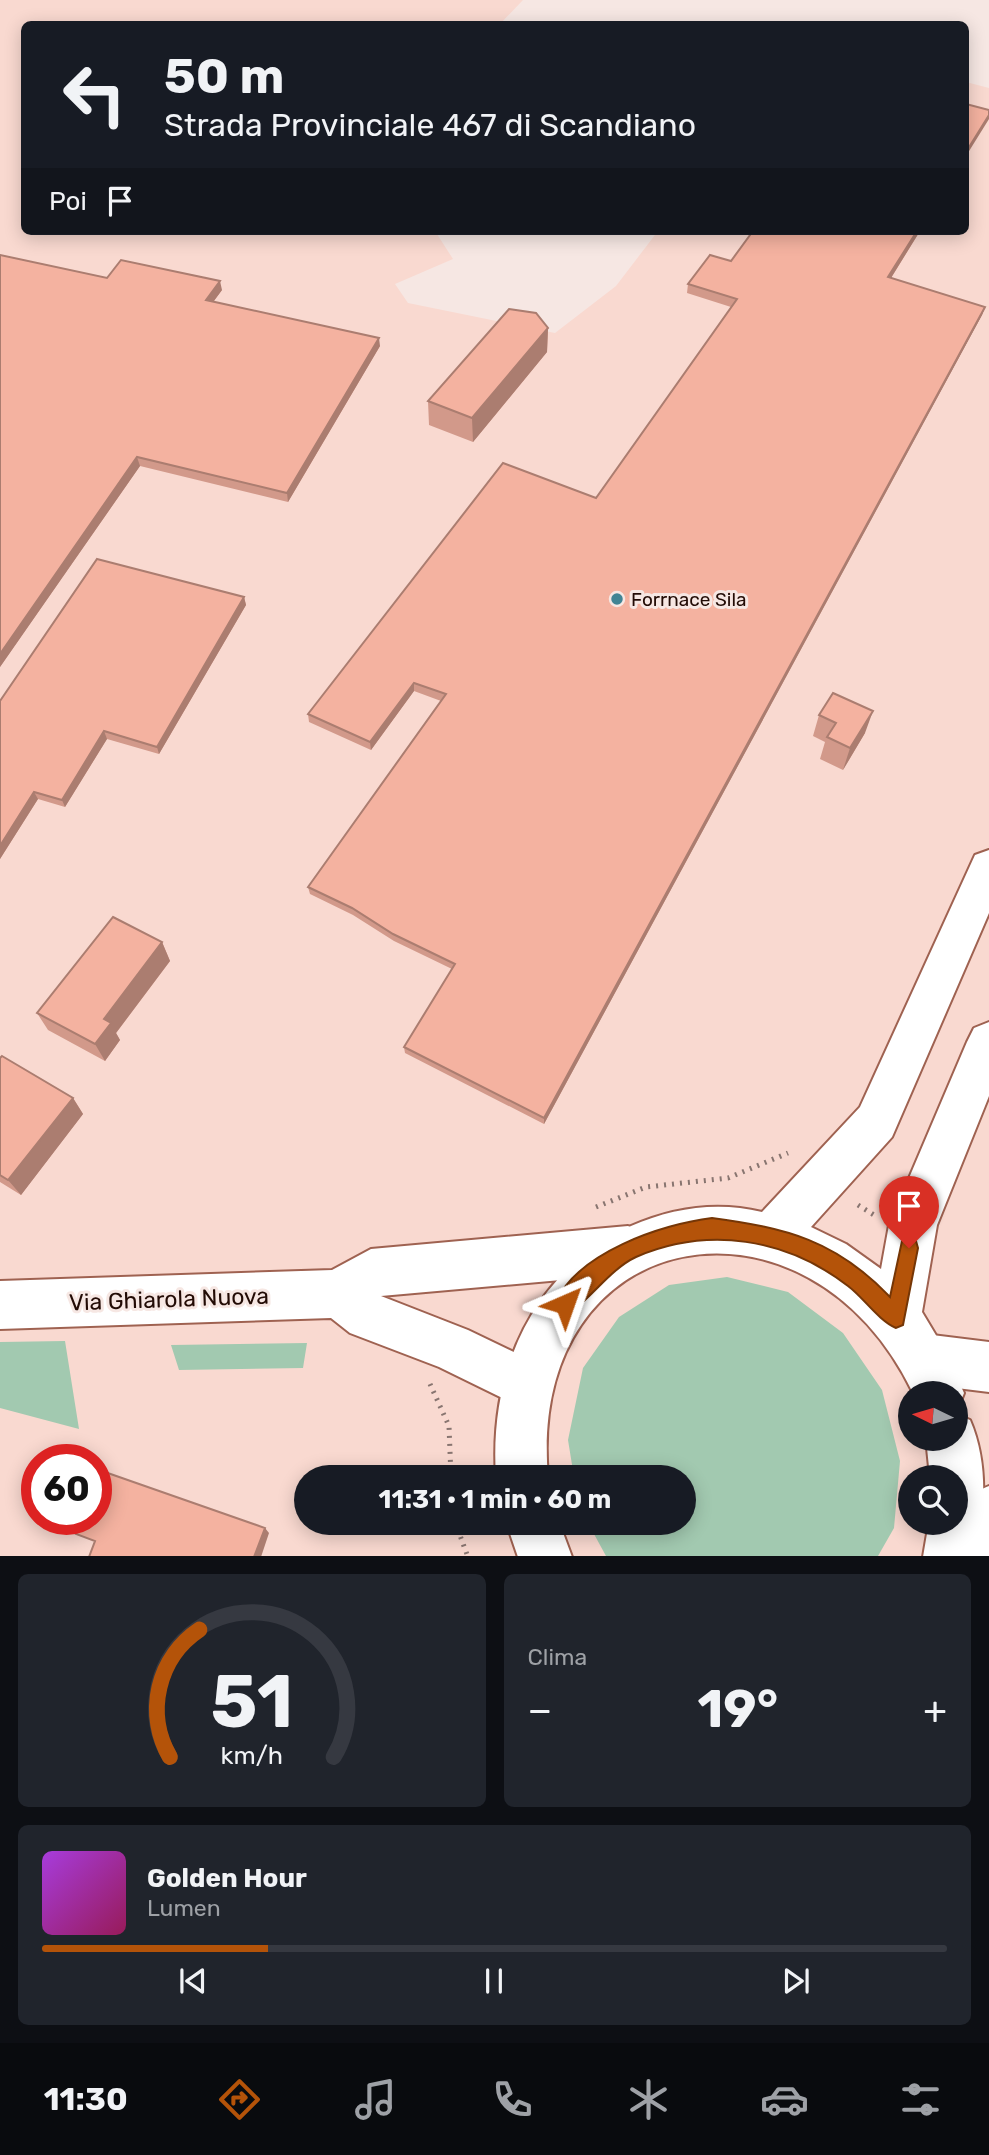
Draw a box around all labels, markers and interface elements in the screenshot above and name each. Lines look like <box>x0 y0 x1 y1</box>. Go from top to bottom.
text: 50 m <box>164 47 284 105</box>
icon: left <box>49 49 140 140</box>
text: Strada Provinciale 467 di Scandiano <box>164 106 696 144</box>
icon: arrive <box>101 182 139 220</box>
text: Poi <box>49 186 87 217</box>
place label: Forrnace Sila <box>631 588 747 611</box>
marker: Forrnace Sila <box>609 591 625 607</box>
pin <box>879 1176 939 1248</box>
icon: arrive <box>890 1187 928 1225</box>
position arrow <box>528 1267 602 1341</box>
street label: Via Ghiarola Nuova <box>69 1282 269 1316</box>
north arrow <box>898 1381 968 1451</box>
map controls <box>898 1381 968 1535</box>
speed limit sign: 60 <box>21 1444 112 1535</box>
button: search <box>898 1465 968 1535</box>
text: 11:31 · 1 min · 60 m <box>379 1484 611 1515</box>
text: Clima <box>528 1643 587 1671</box>
text: 51 <box>210 1659 293 1745</box>
text: 19° <box>697 1678 778 1740</box>
text: − <box>528 1687 552 1733</box>
text: + <box>923 1687 947 1733</box>
text: km/h <box>221 1740 283 1769</box>
text: Golden Hour <box>147 1863 307 1894</box>
text: Lumen <box>147 1894 221 1922</box>
icon: previous <box>174 1962 212 2000</box>
icon: pause <box>475 1962 513 2000</box>
icon: next <box>777 1962 815 2000</box>
icon: directions <box>215 2075 264 2124</box>
icon: music <box>351 2075 400 2124</box>
icon: phone <box>488 2075 537 2124</box>
icon: climate <box>624 2075 673 2124</box>
icon: car <box>760 2075 809 2124</box>
icon: filters <box>896 2075 945 2124</box>
text: 11:30 <box>44 2080 128 2118</box>

